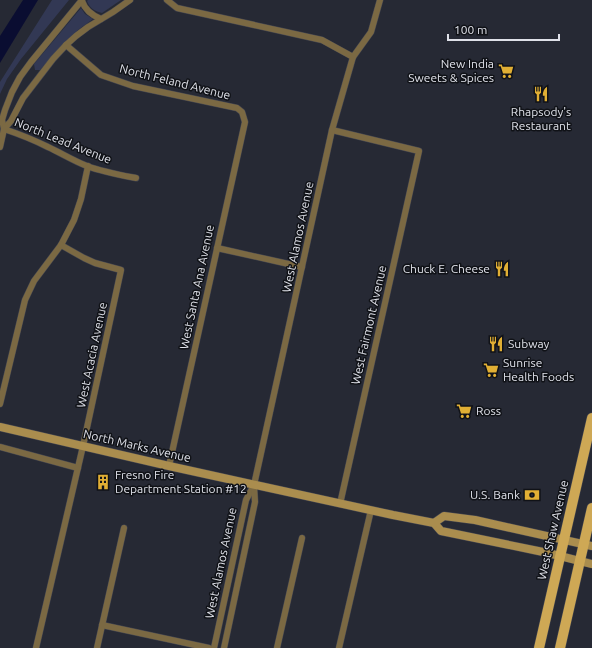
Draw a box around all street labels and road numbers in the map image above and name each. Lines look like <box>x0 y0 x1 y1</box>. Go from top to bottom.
street label: North Feland Avenue <box>118 61 232 102</box>
street label: North Lead Avenue <box>13 115 114 166</box>
street label: West Alamos Avenue <box>279 180 316 294</box>
street label: West Santa Ana Avenue <box>177 223 216 350</box>
street label: West Fairmont Avenue <box>348 264 389 386</box>
street label: West Acacia Avenue <box>74 301 109 409</box>
street label: North Marks Avenue <box>82 427 192 464</box>
street label: West Shaw Avenue <box>535 479 570 581</box>
street label: West Alamos Avenue <box>202 506 239 620</box>

